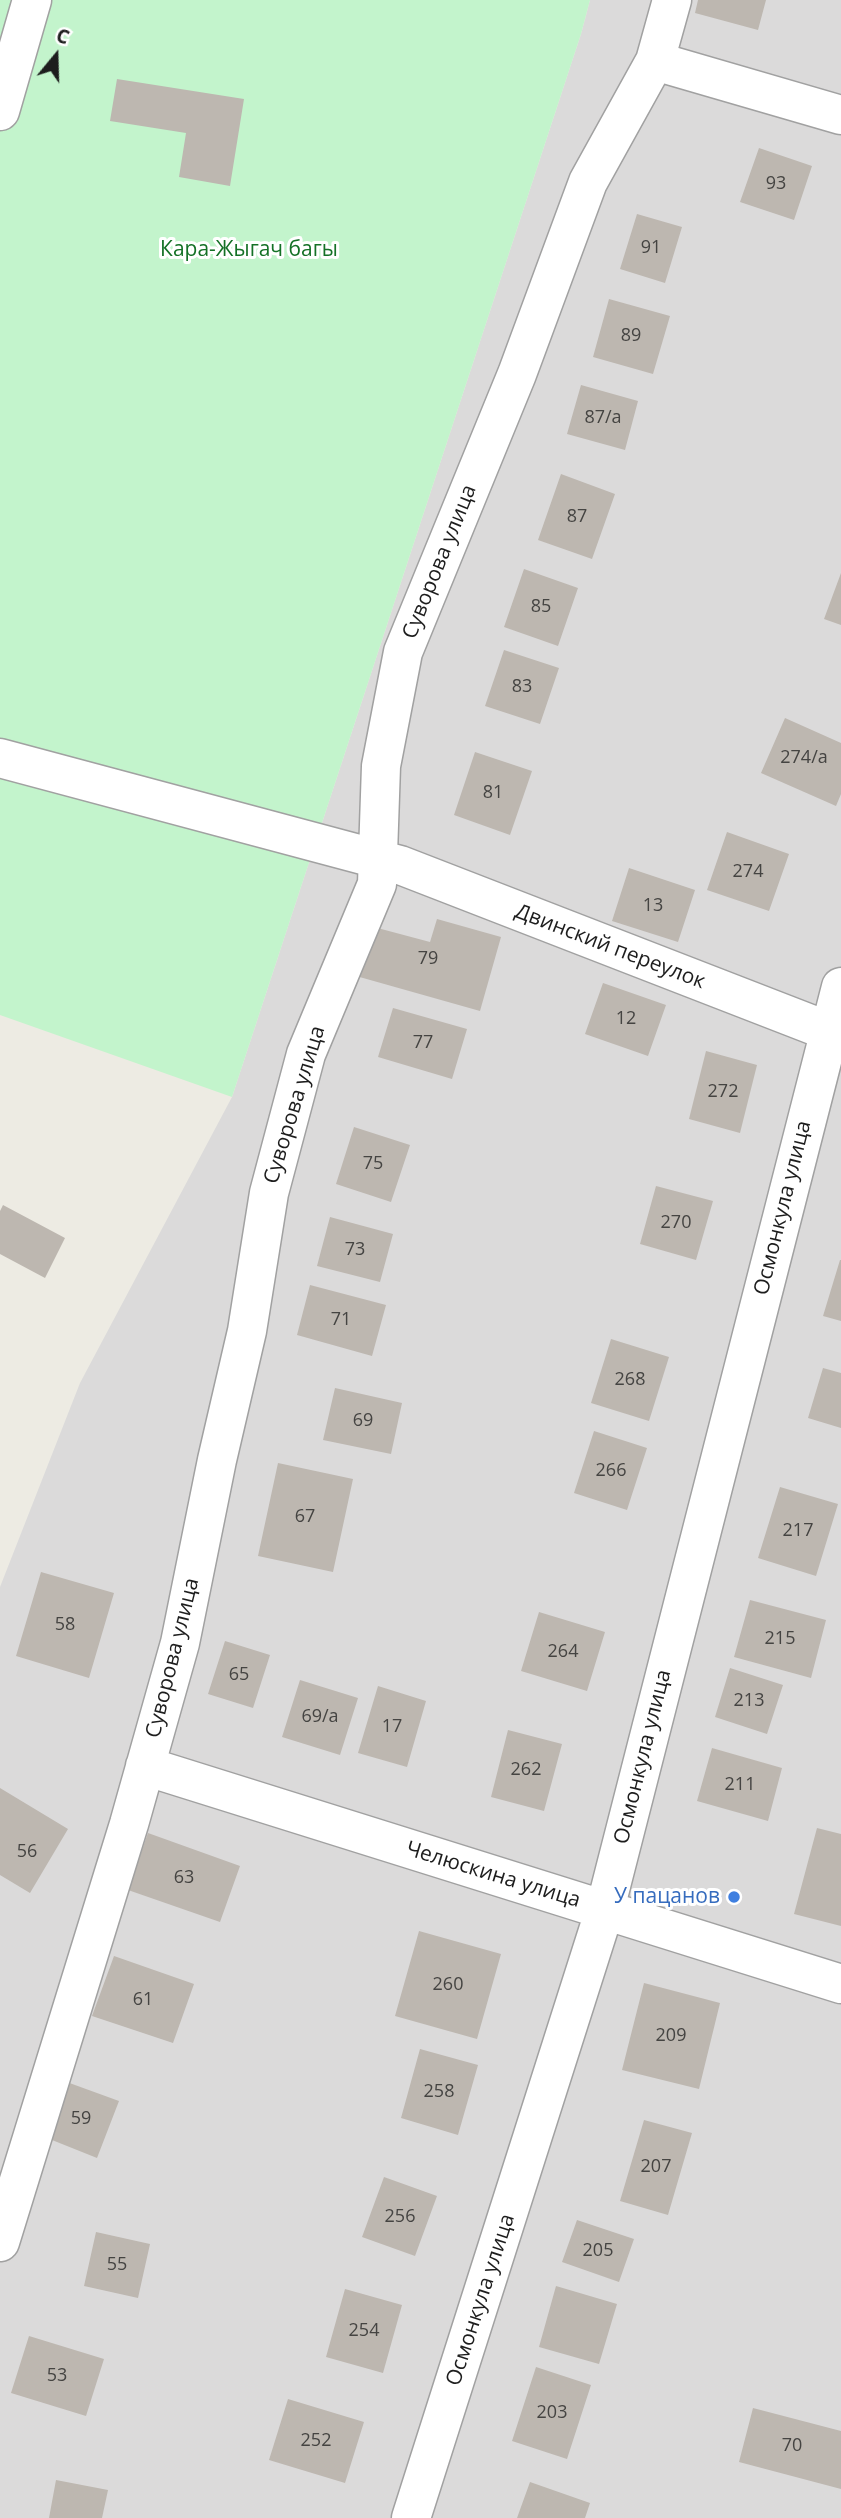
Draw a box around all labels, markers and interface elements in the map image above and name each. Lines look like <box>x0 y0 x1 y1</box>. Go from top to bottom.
north arrow <box>21 21 91 91</box>
text: С <box>53 22 73 50</box>
house number: 93 <box>766 173 786 195</box>
park label: Кара-Жыгач багы <box>160 237 338 263</box>
house number: 91 <box>641 237 661 259</box>
house number: 89 <box>621 325 641 347</box>
house number: 87/а <box>584 407 622 429</box>
street label: Суворова улица <box>398 481 482 643</box>
house number: 87 <box>567 506 587 528</box>
house number: 85 <box>531 596 551 618</box>
house number: 83 <box>512 676 532 698</box>
house number: 274/а <box>780 747 828 769</box>
house number: 81 <box>483 782 503 804</box>
house number: 274 <box>733 861 763 883</box>
house number: 13 <box>643 895 663 917</box>
street label: Двинский переулок <box>511 899 709 995</box>
house number: 79 <box>418 948 438 970</box>
house number: 12 <box>616 1008 636 1030</box>
street label: Суворова улица <box>259 1023 331 1187</box>
house number: 77 <box>413 1032 433 1054</box>
house number: 272 <box>708 1081 738 1103</box>
street label: Осмонкула улица <box>749 1118 817 1298</box>
house number: 75 <box>363 1153 383 1175</box>
house number: 270 <box>661 1212 691 1234</box>
house number: 73 <box>345 1239 365 1261</box>
house number: 71 <box>331 1309 351 1331</box>
house number: 268 <box>615 1369 645 1391</box>
house number: 69 <box>353 1410 373 1432</box>
house number: 266 <box>596 1460 626 1482</box>
house number: 67 <box>295 1506 315 1528</box>
house number: 217 <box>783 1520 813 1542</box>
street label: Суворова улица <box>141 1575 205 1741</box>
house number: 58 <box>55 1614 75 1636</box>
house number: 215 <box>765 1628 795 1650</box>
house number: 264 <box>548 1641 578 1663</box>
house number: 65 <box>229 1664 249 1686</box>
street label: Осмонкула улица <box>609 1667 677 1847</box>
house number: 213 <box>734 1690 764 1712</box>
house number: 69/а <box>301 1706 339 1728</box>
house number: 17 <box>382 1716 402 1738</box>
house number: 262 <box>511 1759 541 1781</box>
house number: 211 <box>725 1774 755 1796</box>
street label: Челюскина улица <box>403 1836 583 1914</box>
house number: 56 <box>17 1841 37 1863</box>
house number: 63 <box>174 1867 194 1889</box>
place label: У пацанов <box>614 1884 720 1910</box>
marker: У пацанов <box>726 1889 742 1905</box>
house number: 260 <box>433 1974 463 1996</box>
house number: 61 <box>133 1989 153 2011</box>
house number: 209 <box>656 2025 686 2047</box>
house number: 258 <box>424 2081 454 2103</box>
house number: 59 <box>71 2108 91 2130</box>
house number: 207 <box>641 2156 671 2178</box>
house number: 256 <box>385 2206 415 2228</box>
street label: Осмонкула улица <box>441 2211 521 2389</box>
house number: 205 <box>583 2240 613 2262</box>
house number: 55 <box>107 2254 127 2276</box>
house number: 254 <box>349 2320 379 2342</box>
house number: 53 <box>47 2365 67 2387</box>
house number: 203 <box>537 2402 567 2424</box>
house number: 252 <box>301 2430 331 2452</box>
house number: 70 <box>782 2435 802 2457</box>

